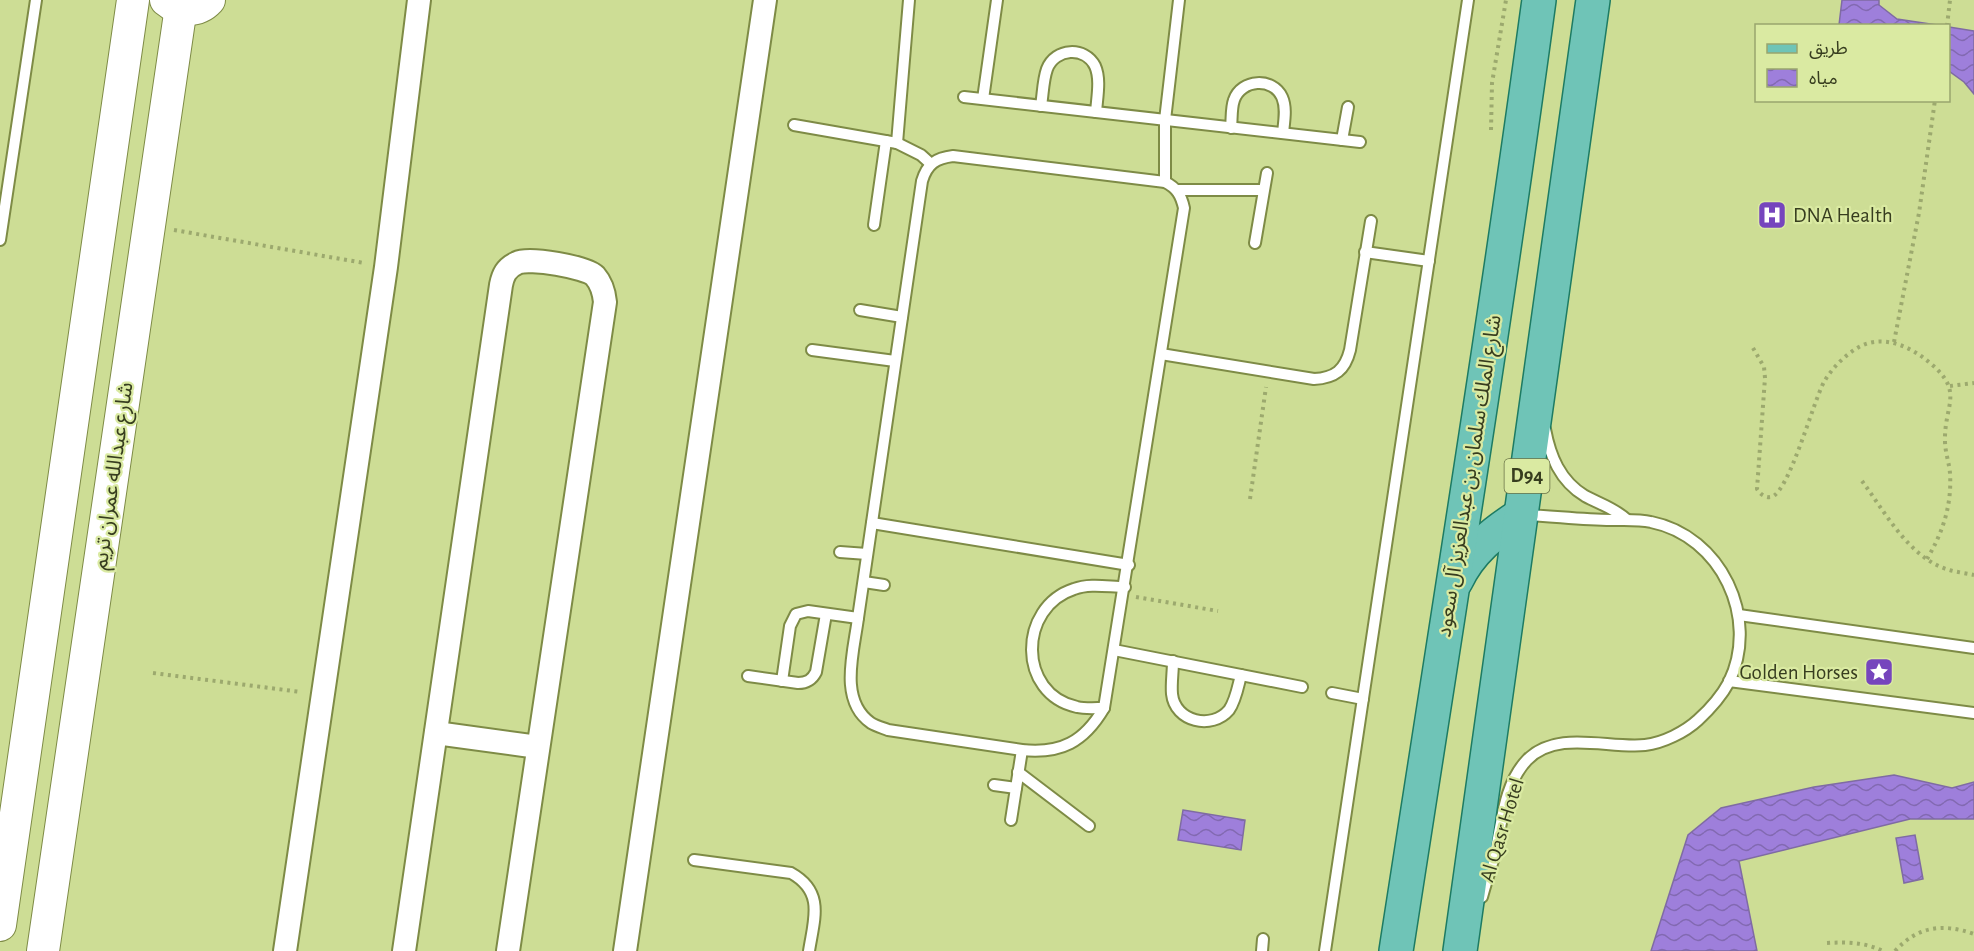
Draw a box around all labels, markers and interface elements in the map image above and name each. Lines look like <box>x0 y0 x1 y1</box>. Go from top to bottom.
legend <box>1755 24 1950 102</box>
text: طريق <box>1809 40 1848 59</box>
text: مياه <box>1809 70 1838 88</box>
hospital icon: DNA Health <box>1756 199 1788 231</box>
place label: DNA Health <box>1793 205 1893 226</box>
street label: شارع الملك سلمان بن عبدالعزيز آل سعود <box>1432 313 1509 639</box>
street label: شارع عبدالله عمران تريم <box>89 381 141 572</box>
road number: D94 <box>1504 459 1550 493</box>
place icon: Golden Horses <box>1863 656 1895 688</box>
place label: Golden Horses <box>1739 662 1858 683</box>
street label: Al Qasr Hotel <box>1476 776 1528 884</box>

